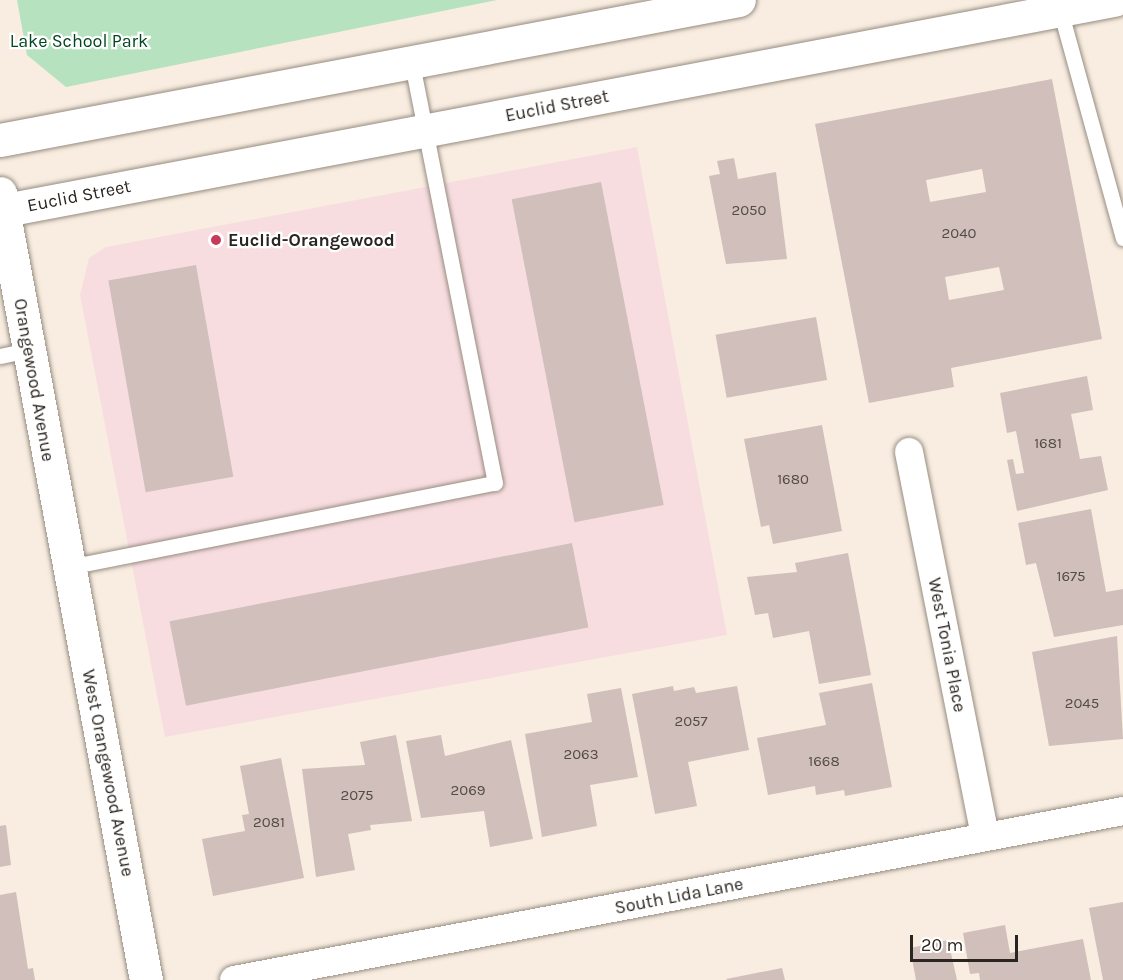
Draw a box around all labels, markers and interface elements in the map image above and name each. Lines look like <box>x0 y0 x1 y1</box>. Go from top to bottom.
park label: Lake School Park <box>10 30 148 52</box>
street label: Euclid Street <box>503 85 611 127</box>
street label: Euclid Street <box>25 175 133 217</box>
house number: 2050 <box>732 202 766 220</box>
house number: 2040 <box>942 225 976 243</box>
place label: Euclid-Orangewood <box>228 229 395 251</box>
marker: Euclid-Orangewood <box>209 233 223 247</box>
street label: Orangewood Avenue <box>9 297 59 463</box>
house number: 1681 <box>1034 435 1062 453</box>
house number: 1680 <box>777 471 809 489</box>
house number: 1675 <box>1056 568 1086 586</box>
street label: West Tonia Place <box>923 576 971 714</box>
street label: West Orangewood Avenue <box>77 668 139 878</box>
house number: 2045 <box>1065 695 1099 713</box>
house number: 2057 <box>674 713 708 731</box>
house number: 2063 <box>563 746 599 764</box>
house number: 1668 <box>808 753 840 771</box>
house number: 2069 <box>451 782 485 800</box>
house number: 2075 <box>340 787 374 805</box>
house number: 2081 <box>253 814 285 832</box>
street label: South Lida Lane <box>613 873 745 919</box>
scale bar <box>913 923 1021 961</box>
text: 20 m <box>921 934 963 956</box>

